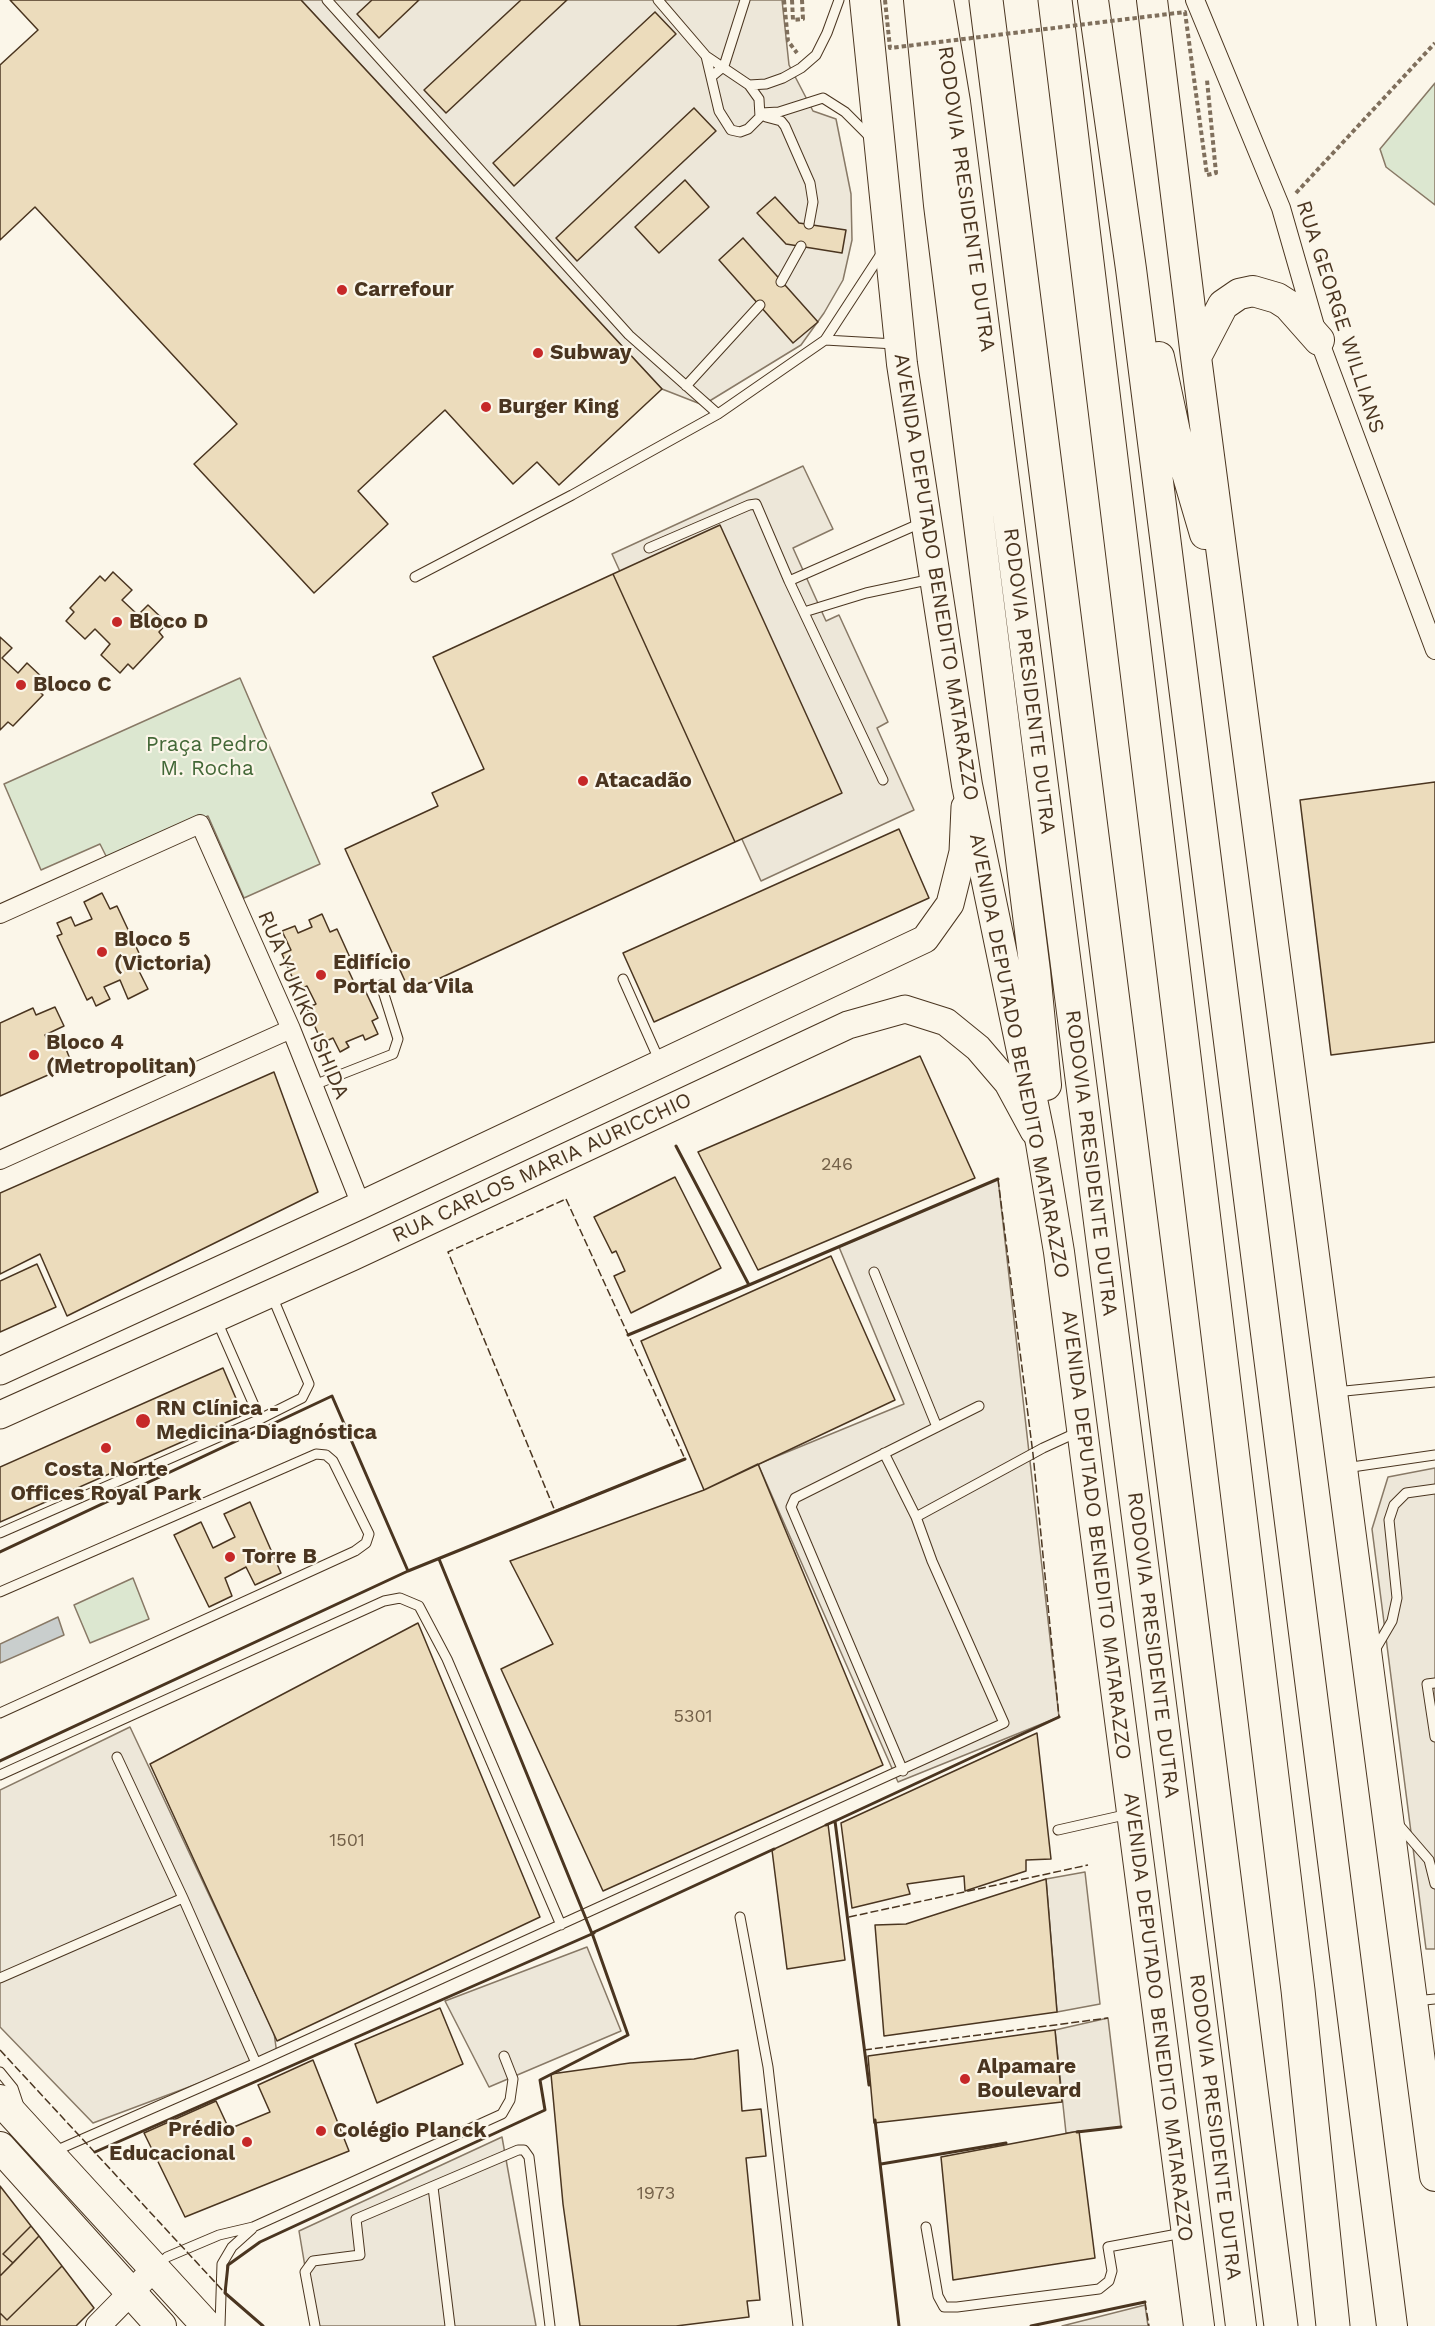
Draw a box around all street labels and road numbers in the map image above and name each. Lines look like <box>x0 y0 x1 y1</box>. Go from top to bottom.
street label: RODOVIA PRESIDENTE DUTRA <box>932 45 1000 353</box>
street label: RUA GEORGE WILLIANS <box>1290 197 1390 437</box>
street label: AVENIDA DEPUTADO BENEDITO MATARAZZO <box>888 352 984 802</box>
street label: RODOVIA PRESIDENTE DUTRA <box>998 526 1060 836</box>
street label: AVENIDA DEPUTADO BENEDITO MATARAZZO <box>963 832 1075 1280</box>
street label: RUA YUKIKO ISHIDA <box>252 907 354 1103</box>
street label: RODOVIA PRESIDENTE DUTRA <box>1060 1008 1122 1318</box>
street label: RUA CARLOS MARIA AURICCHIO <box>388 1087 696 1249</box>
street label: AVENIDA DEPUTADO BENEDITO MATARAZZO <box>1056 1309 1136 1761</box>
street label: RODOVIA PRESIDENTE DUTRA <box>1122 1490 1184 1800</box>
street label: AVENIDA DEPUTADO BENEDITO MATARAZZO <box>1118 1791 1198 2243</box>
street label: RODOVIA PRESIDENTE DUTRA <box>1184 1972 1246 2282</box>

